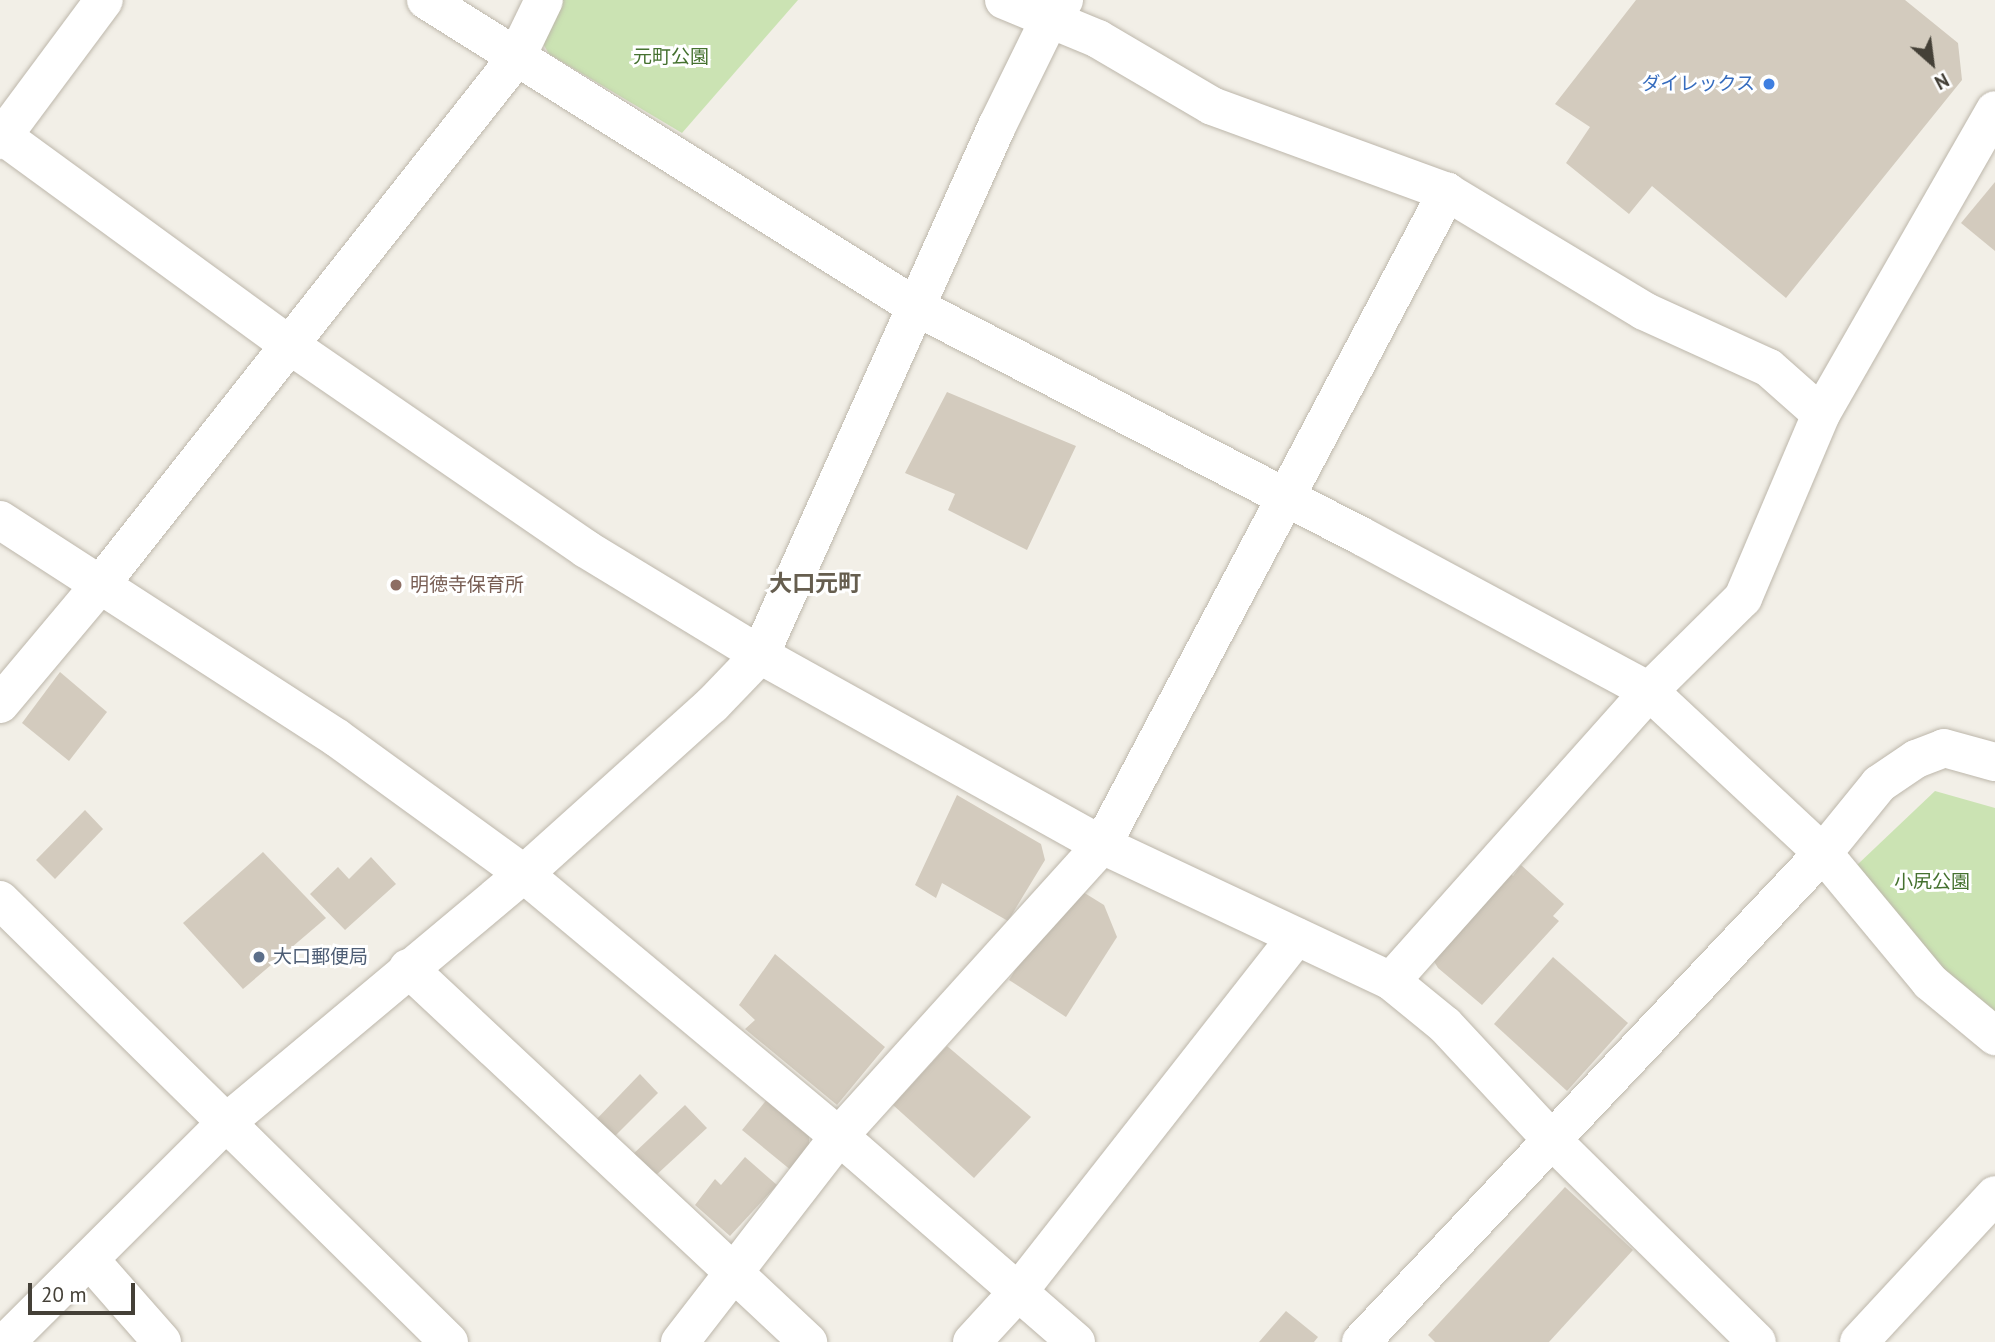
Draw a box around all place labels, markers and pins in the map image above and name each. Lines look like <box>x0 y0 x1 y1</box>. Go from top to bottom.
place label: ダイレックス <box>1641 73 1755 95</box>
marker: ダイレックス <box>1761 76 1777 92</box>
place label: 明徳寺保育所 <box>410 574 524 596</box>
marker: 明徳寺保育所 <box>388 577 404 593</box>
place label: 大口郵便局 <box>273 946 368 968</box>
marker: 大口郵便局 <box>251 949 267 965</box>

